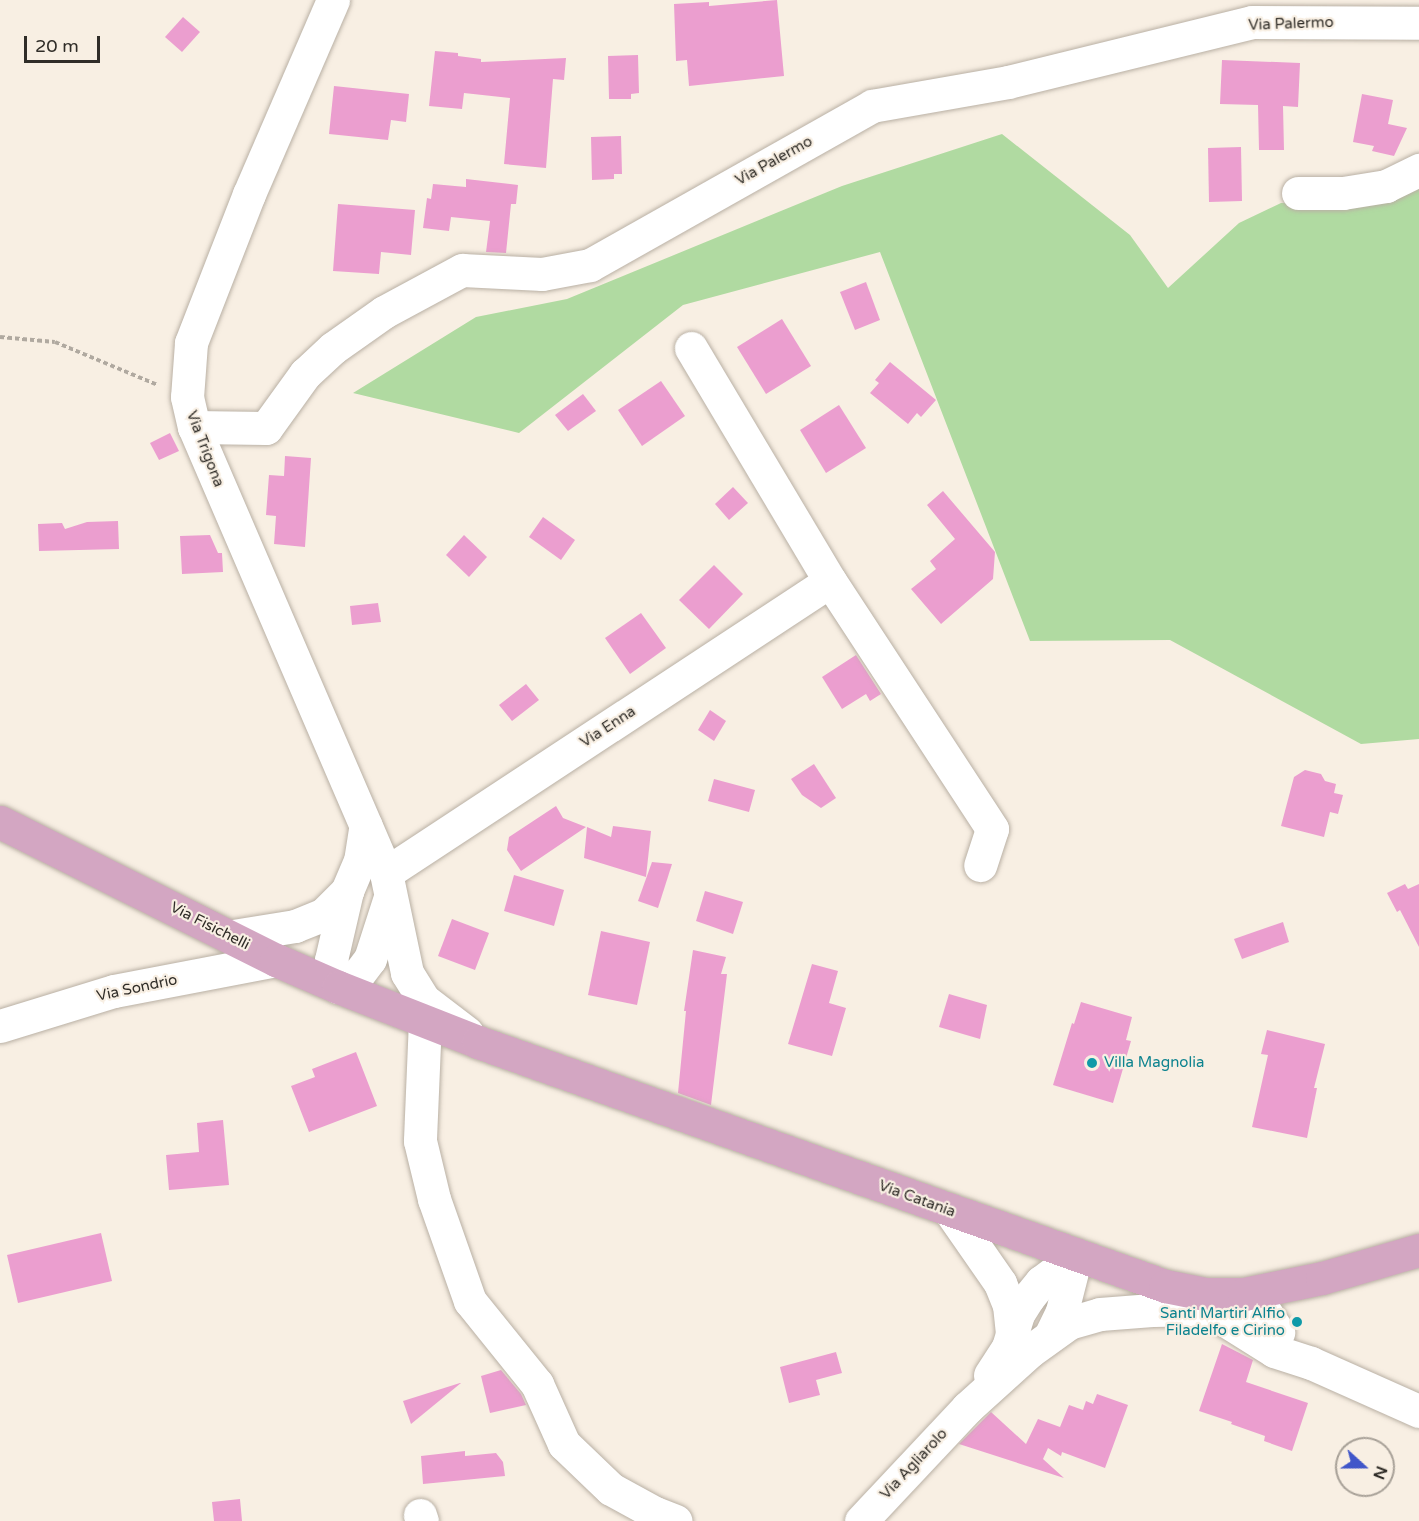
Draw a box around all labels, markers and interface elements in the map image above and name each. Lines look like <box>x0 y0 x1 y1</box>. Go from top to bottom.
street label: Via Palermo <box>1248 14 1334 34</box>
scale bar <box>27 24 104 62</box>
text: 20 m <box>35 35 79 57</box>
street label: Via Palermo <box>732 132 816 190</box>
street label: Via Trigona <box>182 408 228 490</box>
street label: Via Enna <box>577 702 639 752</box>
street label: Via Fisichelli <box>167 898 253 954</box>
street label: Via Sondrio <box>95 971 179 1005</box>
place label: Villa Magnolia <box>1104 1054 1204 1072</box>
marker: Villa Magnolia <box>1085 1056 1099 1070</box>
street label: Via Catania <box>876 1177 958 1221</box>
place label: Santi Martiri Alfio Filadelfo e Cirino <box>1160 1304 1285 1339</box>
marker: Santi Martiri Alfio Filadelfo e Cirino <box>1290 1315 1304 1329</box>
street label: Via Agliarolo <box>877 1425 951 1503</box>
north arrow <box>1335 1437 1395 1497</box>
text: N <box>1368 1463 1392 1482</box>

